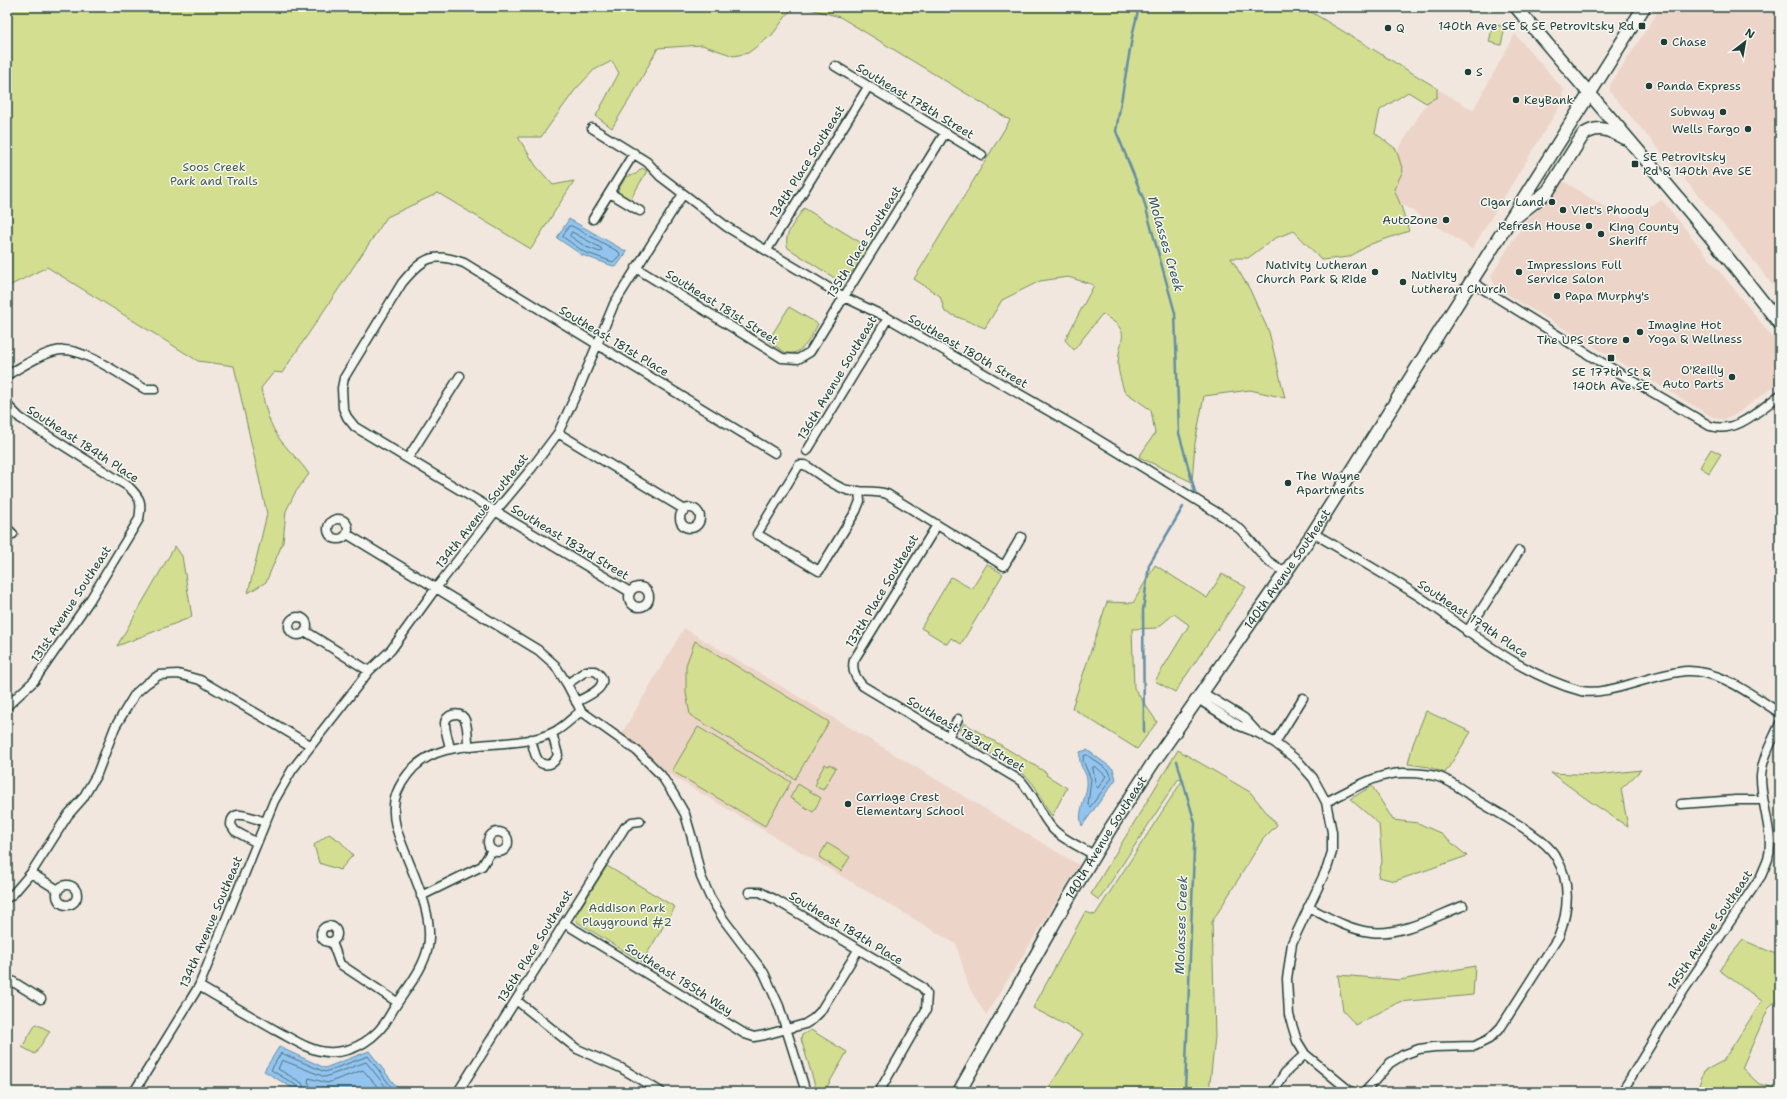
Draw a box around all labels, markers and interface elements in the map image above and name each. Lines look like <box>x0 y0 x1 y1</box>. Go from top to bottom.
place label: 140th Ave SE & SE Petrovitsky Rd <box>1438 18 1634 34</box>
place label: Q <box>1396 20 1405 36</box>
marker: 140th Ave SE & SE Petrovitsky Rd <box>1637 21 1647 31</box>
north arrow <box>1725 22 1765 62</box>
marker: Q <box>1383 23 1393 33</box>
text: N <box>1742 25 1758 43</box>
place label: Chase <box>1672 34 1707 50</box>
marker: Chase <box>1659 37 1669 47</box>
street label: Southeast 178th Street <box>853 59 977 143</box>
place label: S <box>1476 64 1483 80</box>
marker: S <box>1463 67 1473 77</box>
place label: Panda Express <box>1657 78 1741 94</box>
marker: Panda Express <box>1644 81 1654 91</box>
place label: KeyBank <box>1524 92 1573 108</box>
marker: KeyBank <box>1511 95 1521 105</box>
street label: 134th Place Southeast <box>766 103 848 221</box>
place label: Subway <box>1670 104 1715 120</box>
marker: Subway <box>1718 107 1728 117</box>
place label: Wells Fargo <box>1672 121 1740 137</box>
marker: Wells Fargo <box>1743 124 1753 134</box>
place label: SE Petrovitsky Rd & 140th Ave SE <box>1643 149 1752 179</box>
park label: Soos Creek Park and Trails <box>170 159 258 189</box>
marker: SE Petrovitsky Rd & 140th Ave SE <box>1630 159 1640 169</box>
street label: 135th Place Southeast <box>823 183 905 301</box>
water label: Molasses Creek <box>1144 194 1188 294</box>
place label: Cigar Land <box>1480 194 1544 210</box>
marker: Cigar Land <box>1547 197 1557 207</box>
place label: Viet's Phoody <box>1571 202 1649 218</box>
marker: Viet's Phoody <box>1558 205 1568 215</box>
place label: AutoZone <box>1382 212 1438 228</box>
marker: AutoZone <box>1441 215 1451 225</box>
place label: Refresh House <box>1498 218 1581 234</box>
place label: King County Sheriff <box>1609 219 1679 249</box>
marker: Refresh House <box>1584 221 1594 231</box>
marker: King County Sheriff <box>1596 229 1606 239</box>
place label: Nativity Lutheran Church Park & Ride <box>1256 257 1367 287</box>
place label: Impressions Full Service Salon <box>1527 257 1622 287</box>
street label: Southeast 181st Street <box>663 266 781 348</box>
marker: Nativity Lutheran Church Park & Ride <box>1370 267 1380 277</box>
place label: Nativity Lutheran Church <box>1411 267 1506 297</box>
marker: Impressions Full Service Salon <box>1514 267 1524 277</box>
marker: Nativity Lutheran Church <box>1398 277 1408 287</box>
place label: Papa Murphy's <box>1565 288 1649 304</box>
marker: Papa Murphy's <box>1552 291 1562 301</box>
street label: Southeast 181st Place <box>556 302 672 380</box>
street label: Southeast 180th Street <box>905 310 1031 392</box>
street label: 136th Avenue Southeast <box>794 313 880 443</box>
place label: Imagine Hot Yoga & Wellness <box>1648 317 1742 347</box>
marker: Imagine Hot Yoga & Wellness <box>1635 327 1645 337</box>
place label: The UPS Store <box>1537 332 1618 348</box>
marker: The UPS Store <box>1621 335 1631 345</box>
marker: SE 177th St & 140th Ave SE <box>1606 353 1616 363</box>
place label: O'Reilly Auto Parts <box>1662 362 1724 392</box>
place label: SE 177th St & 140th Ave SE <box>1572 364 1651 394</box>
marker: O'Reilly Auto Parts <box>1727 372 1737 382</box>
street label: Southeast 184th Place <box>24 402 142 486</box>
street label: 134th Avenue Southeast <box>432 450 532 572</box>
place label: The Wayne Apartments <box>1296 468 1365 498</box>
marker: The Wayne Apartments <box>1283 478 1293 488</box>
street label: Southeast 183rd Street <box>508 500 632 584</box>
street label: 140th Avenue Southeast <box>1240 506 1334 632</box>
street label: 137th Place Southeast <box>842 531 922 651</box>
street label: 131st Avenue Southeast <box>27 542 115 666</box>
street label: Southeast 179th Place <box>1415 576 1532 662</box>
street label: Southeast 183rd Street <box>904 692 1028 776</box>
street label: 140th Avenue Southeast <box>1062 773 1151 902</box>
place label: Carriage Crest Elementary School <box>856 789 964 819</box>
marker: Carriage Crest Elementary School <box>843 799 853 809</box>
street label: 134th Avenue Southeast <box>176 854 246 990</box>
street label: 145th Avenue Southeast <box>1664 867 1756 993</box>
water label: Molasses Creek <box>1171 875 1191 975</box>
street label: 136th Place Southeast <box>494 887 576 1005</box>
street label: Southeast 184th Place <box>786 888 906 969</box>
park label: Addison Park Playground #2 <box>582 900 672 930</box>
street label: Southeast 185th Way <box>622 939 736 1019</box>

